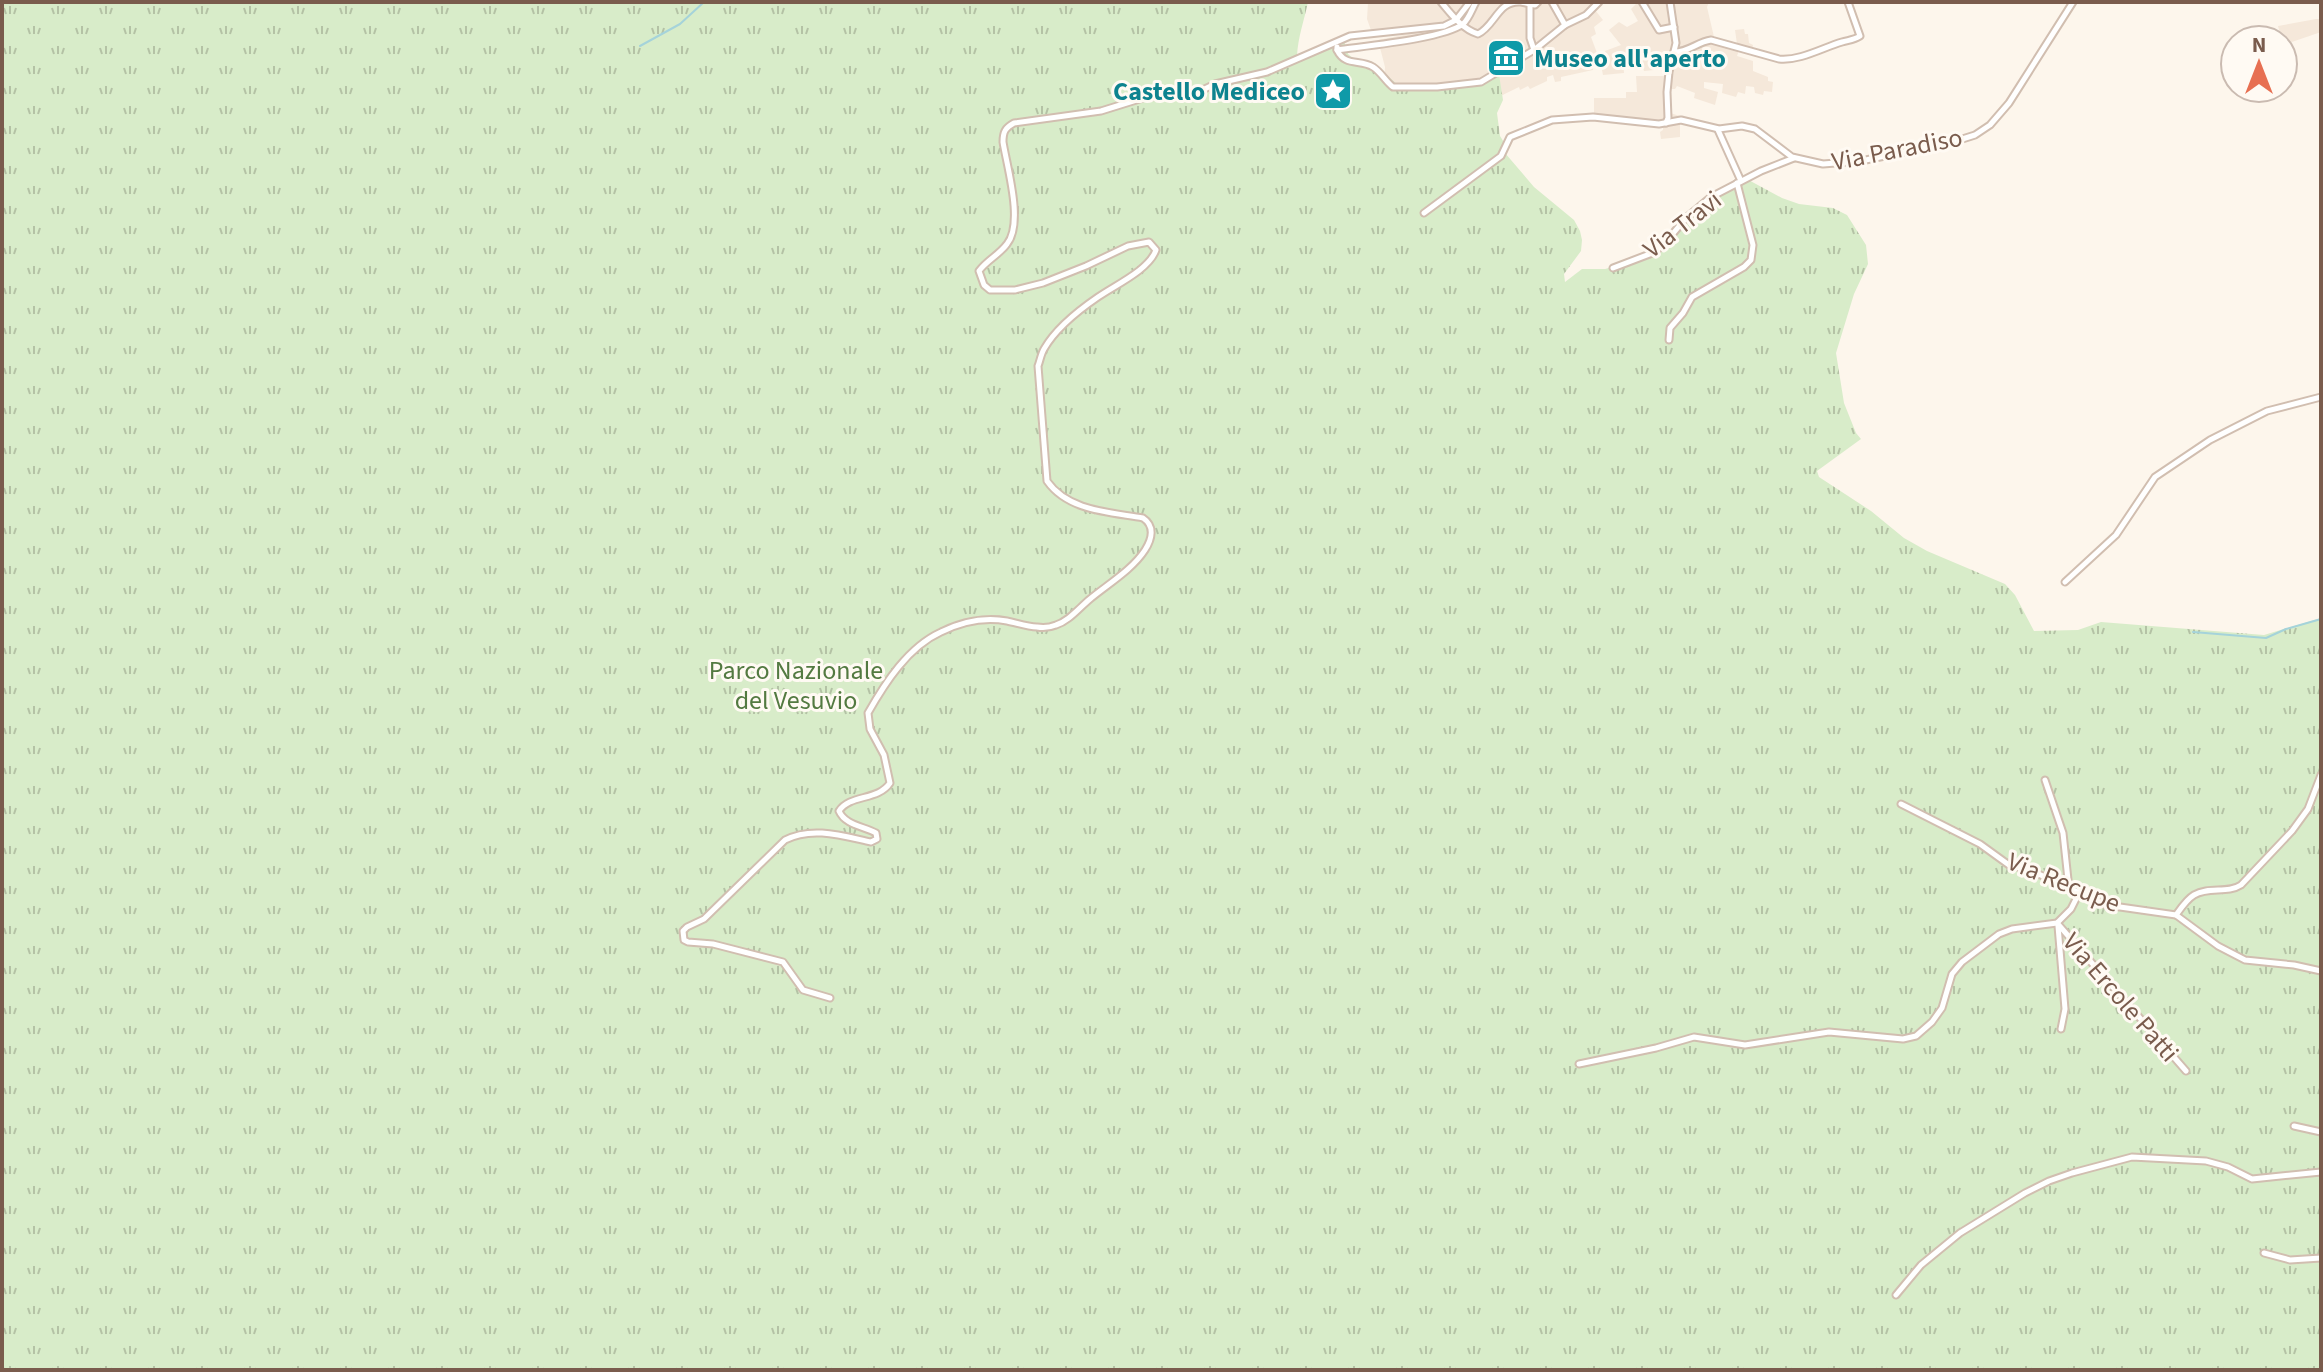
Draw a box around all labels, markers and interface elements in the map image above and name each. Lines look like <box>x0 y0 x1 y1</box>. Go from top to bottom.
north arrow <box>2219 24 2299 104</box>
text: N <box>2252 29 2266 61</box>
museum icon: Museo all'aperto <box>1485 37 1527 79</box>
place label: Museo all'aperto <box>1534 40 1726 77</box>
place icon: Castello Mediceo <box>1312 70 1354 112</box>
place label: Castello Mediceo <box>1113 73 1305 110</box>
street label: Via Paradiso <box>1829 119 1965 180</box>
street label: Via Travi <box>1635 182 1730 267</box>
park label: Parco Nazionale del Vesuvio <box>709 652 883 719</box>
street label: Via Recupe <box>2002 843 2126 922</box>
street label: Via Ercole Patti <box>2054 925 2187 1070</box>

